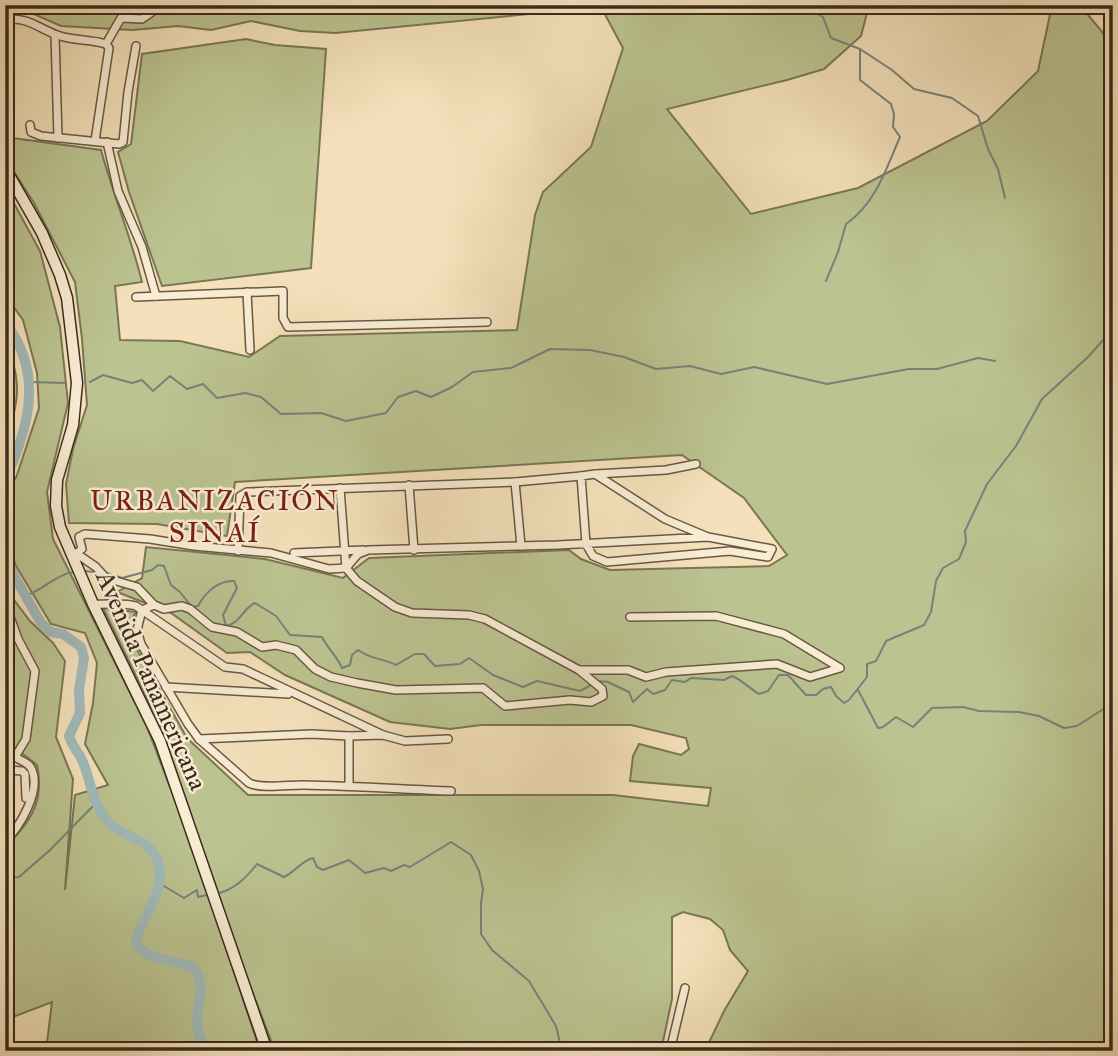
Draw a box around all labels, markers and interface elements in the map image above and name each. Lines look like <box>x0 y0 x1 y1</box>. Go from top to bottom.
district label: URBANIZACIÓN SINAÍ <box>90 483 340 550</box>
street label: Avenida Panamericana <box>89 564 215 795</box>

